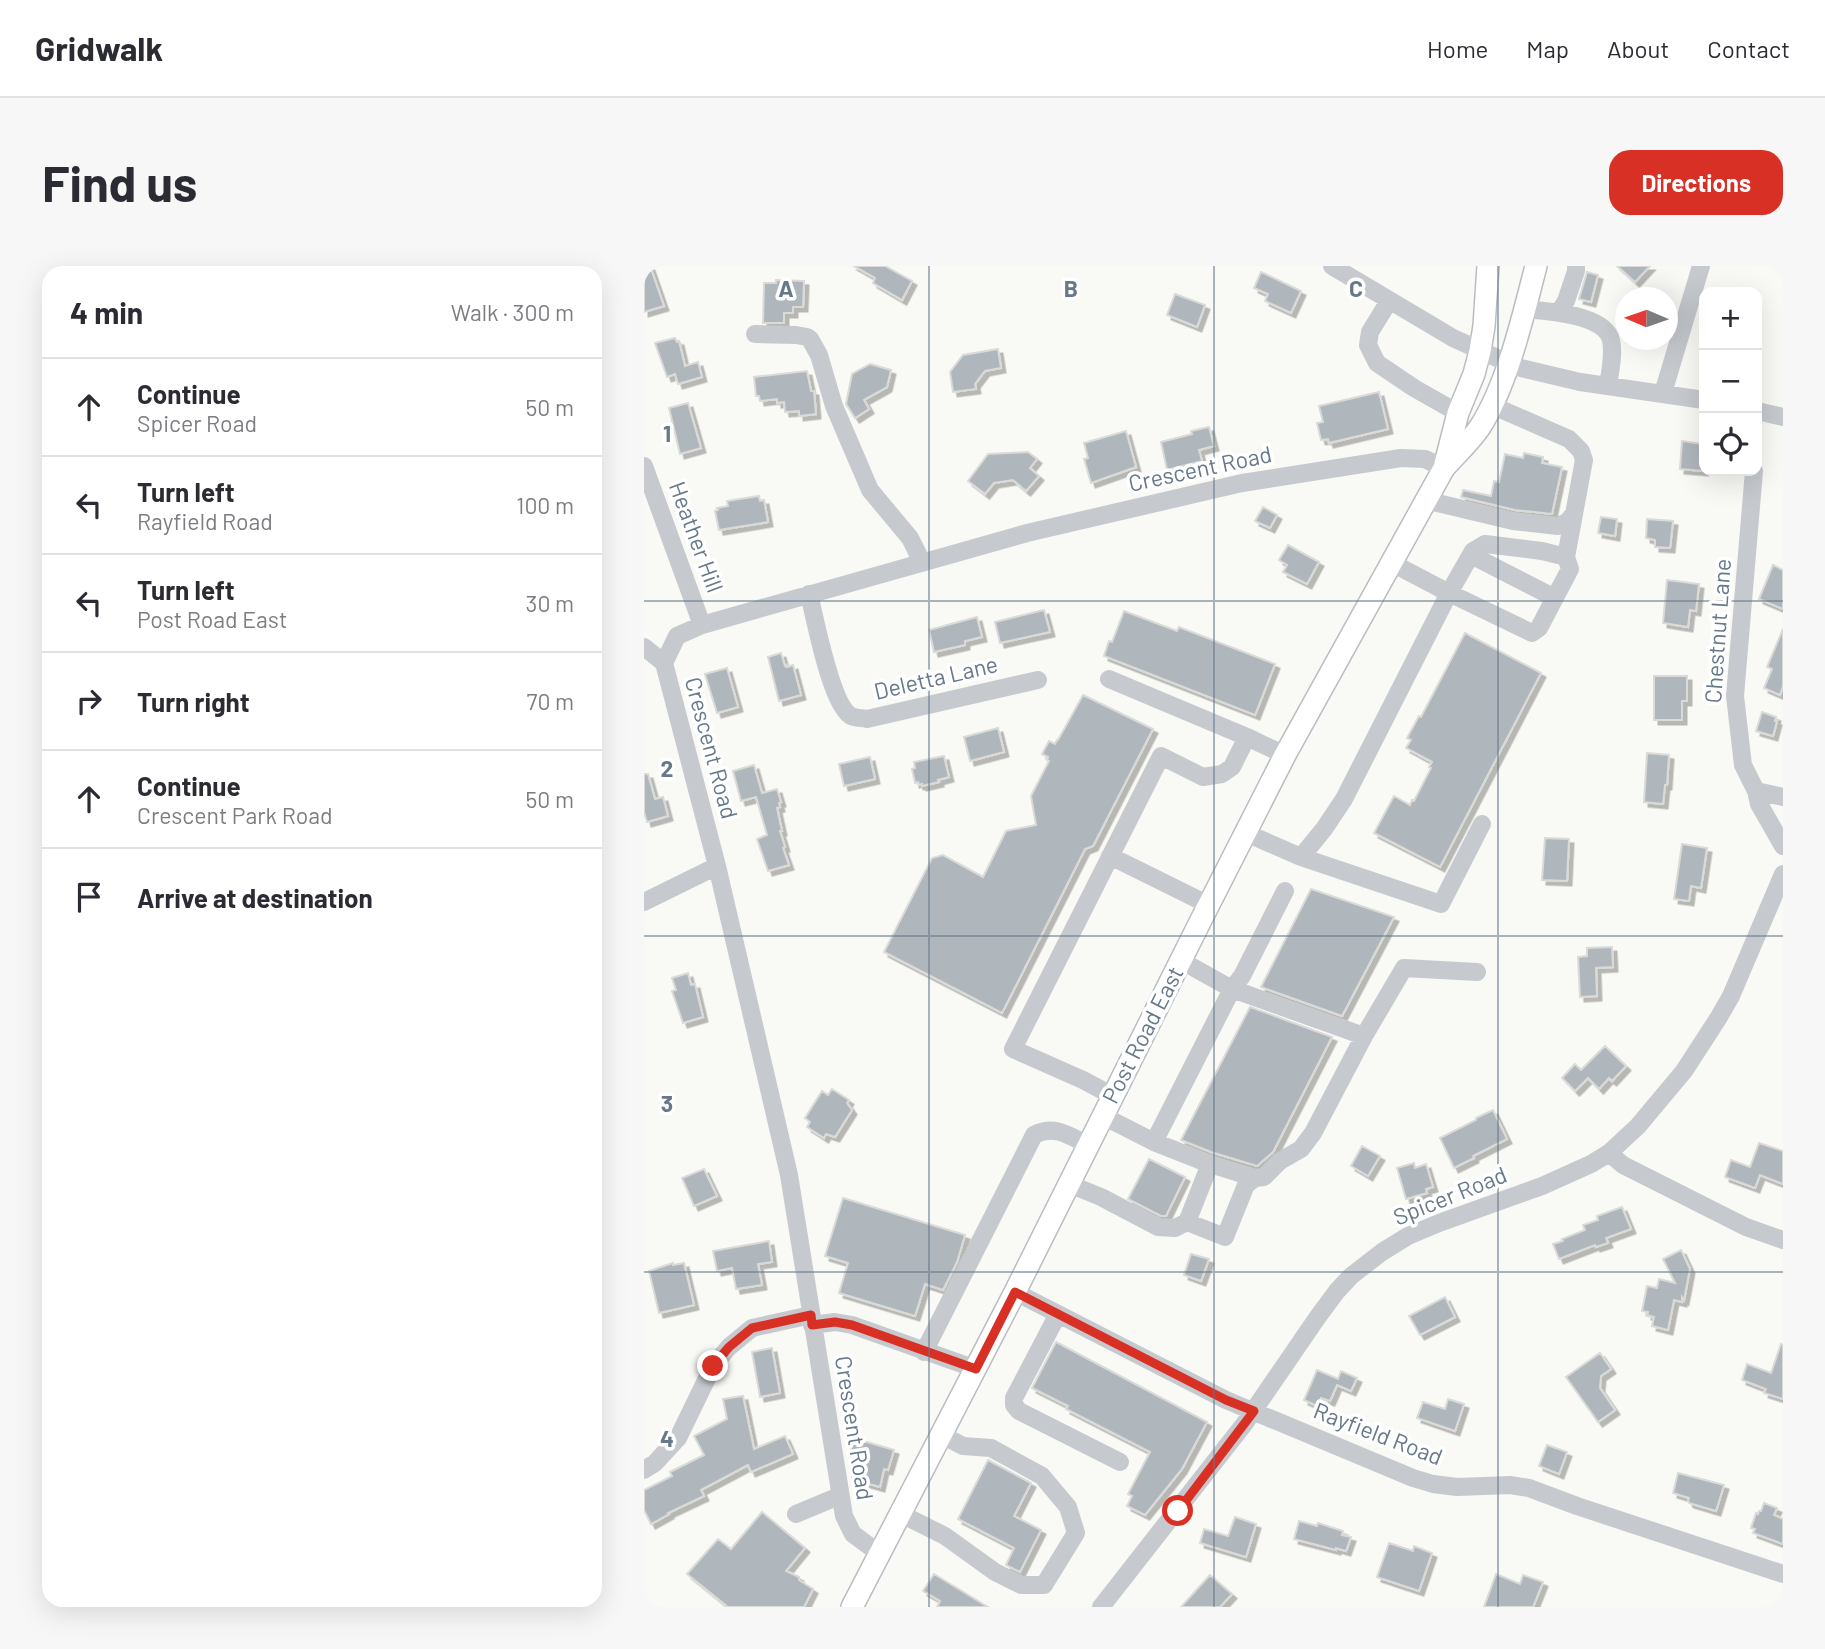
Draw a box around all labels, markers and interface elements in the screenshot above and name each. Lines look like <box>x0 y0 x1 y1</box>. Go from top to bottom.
text: Gridwalk <box>35 28 163 68</box>
text: Home <box>1427 34 1488 63</box>
text: Map <box>1526 34 1569 63</box>
text: About <box>1607 34 1669 63</box>
text: Contact <box>1707 34 1790 63</box>
button: Directions <box>1609 150 1783 215</box>
text: Find us <box>42 153 197 212</box>
text: A <box>778 274 794 302</box>
text: B <box>1064 274 1078 302</box>
text: C <box>1349 274 1363 302</box>
north arrow <box>1615 287 1678 350</box>
map controls <box>1699 287 1762 476</box>
button: + <box>1699 287 1762 350</box>
text: 4 min <box>70 294 143 330</box>
text: Walk · 300 m <box>451 298 574 326</box>
button: − <box>1699 350 1762 413</box>
text: Continue <box>137 378 241 409</box>
icon: ahead <box>70 388 108 426</box>
text: 50 m <box>526 393 574 421</box>
text: Spicer Road <box>137 409 257 437</box>
button: locate <box>1699 413 1762 476</box>
text: 1 <box>663 419 671 447</box>
street label: Crescent Road <box>1126 439 1274 497</box>
text: Turn left <box>137 476 235 507</box>
street label: Heather Hill <box>664 477 730 596</box>
icon: left <box>70 486 108 524</box>
text: 100 m <box>516 491 574 519</box>
text: Rayfield Road <box>137 507 273 535</box>
street label: Chestnut Lane <box>1698 558 1736 704</box>
text: Turn left <box>137 574 235 605</box>
icon: left <box>70 584 108 622</box>
text: 30 m <box>526 589 574 617</box>
text: Post Road East <box>137 605 287 633</box>
street label: Deletta Lane <box>871 649 1000 705</box>
street label: Crescent Road <box>680 674 744 822</box>
icon: right <box>70 682 108 720</box>
text: Turn right <box>137 686 250 717</box>
text: 70 m <box>527 687 574 715</box>
text: 2 <box>661 754 673 782</box>
text: Continue <box>137 770 241 801</box>
icon: ahead <box>70 780 108 818</box>
text: 50 m <box>526 785 574 813</box>
text: Crescent Park Road <box>137 801 333 829</box>
icon: arrive <box>70 878 108 916</box>
text: Arrive at destination <box>137 882 373 913</box>
street label: Post Road East <box>1096 961 1189 1108</box>
text: 3 <box>661 1089 673 1117</box>
street label: Spicer Road <box>1389 1160 1510 1231</box>
route end <box>697 1350 728 1381</box>
street label: Crescent Road <box>830 1354 880 1502</box>
street label: Rayfield Road <box>1310 1396 1447 1470</box>
text: 4 <box>660 1424 674 1452</box>
route start <box>1162 1495 1193 1526</box>

